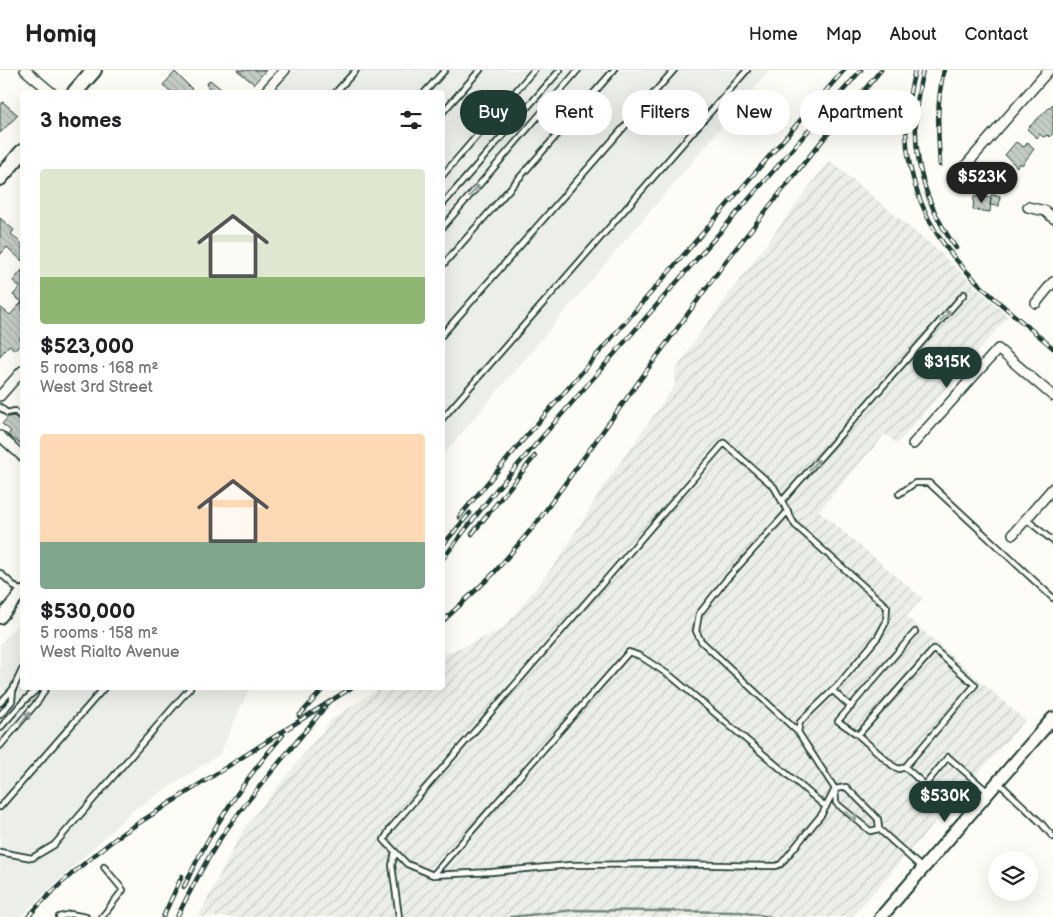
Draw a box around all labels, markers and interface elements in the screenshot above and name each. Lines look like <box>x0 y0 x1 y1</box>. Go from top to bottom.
text: Homiq <box>25 20 97 49</box>
text: Home <box>749 24 798 45</box>
text: Map <box>826 24 862 45</box>
text: About <box>890 24 937 45</box>
text: Contact <box>965 24 1028 45</box>
chip: Buy <box>460 90 527 135</box>
chip: Rent <box>537 90 612 135</box>
chip: Filters <box>622 90 708 135</box>
chip: New <box>718 90 790 135</box>
chip: Apartment <box>800 90 921 135</box>
icon: filters <box>397 106 425 134</box>
text: 3 homes <box>40 108 122 133</box>
pin: $523K <box>947 162 1017 204</box>
text: $523K <box>957 168 1007 187</box>
one-way arrow <box>469 185 480 198</box>
icon: home <box>188 201 278 291</box>
one-way arrow <box>939 310 950 323</box>
text: $523,000 <box>40 334 134 359</box>
pin: $315K <box>912 346 982 389</box>
text: $315K <box>924 353 970 372</box>
text: 5 rooms · 168 m² <box>40 359 158 378</box>
text: West 3rd Street <box>40 378 153 397</box>
one-way arrow <box>809 458 820 471</box>
icon: home <box>188 466 278 556</box>
text: $530,000 <box>40 599 135 624</box>
text: 5 rooms · 158 m² <box>40 624 158 643</box>
text: West Rialto Avenue <box>40 643 180 662</box>
one-way arrow <box>19 711 30 724</box>
pin: $530K <box>910 780 980 823</box>
text: $530K <box>920 787 970 806</box>
one-way arrow <box>844 810 857 821</box>
map controls <box>988 851 1038 901</box>
button: layers <box>988 851 1038 901</box>

